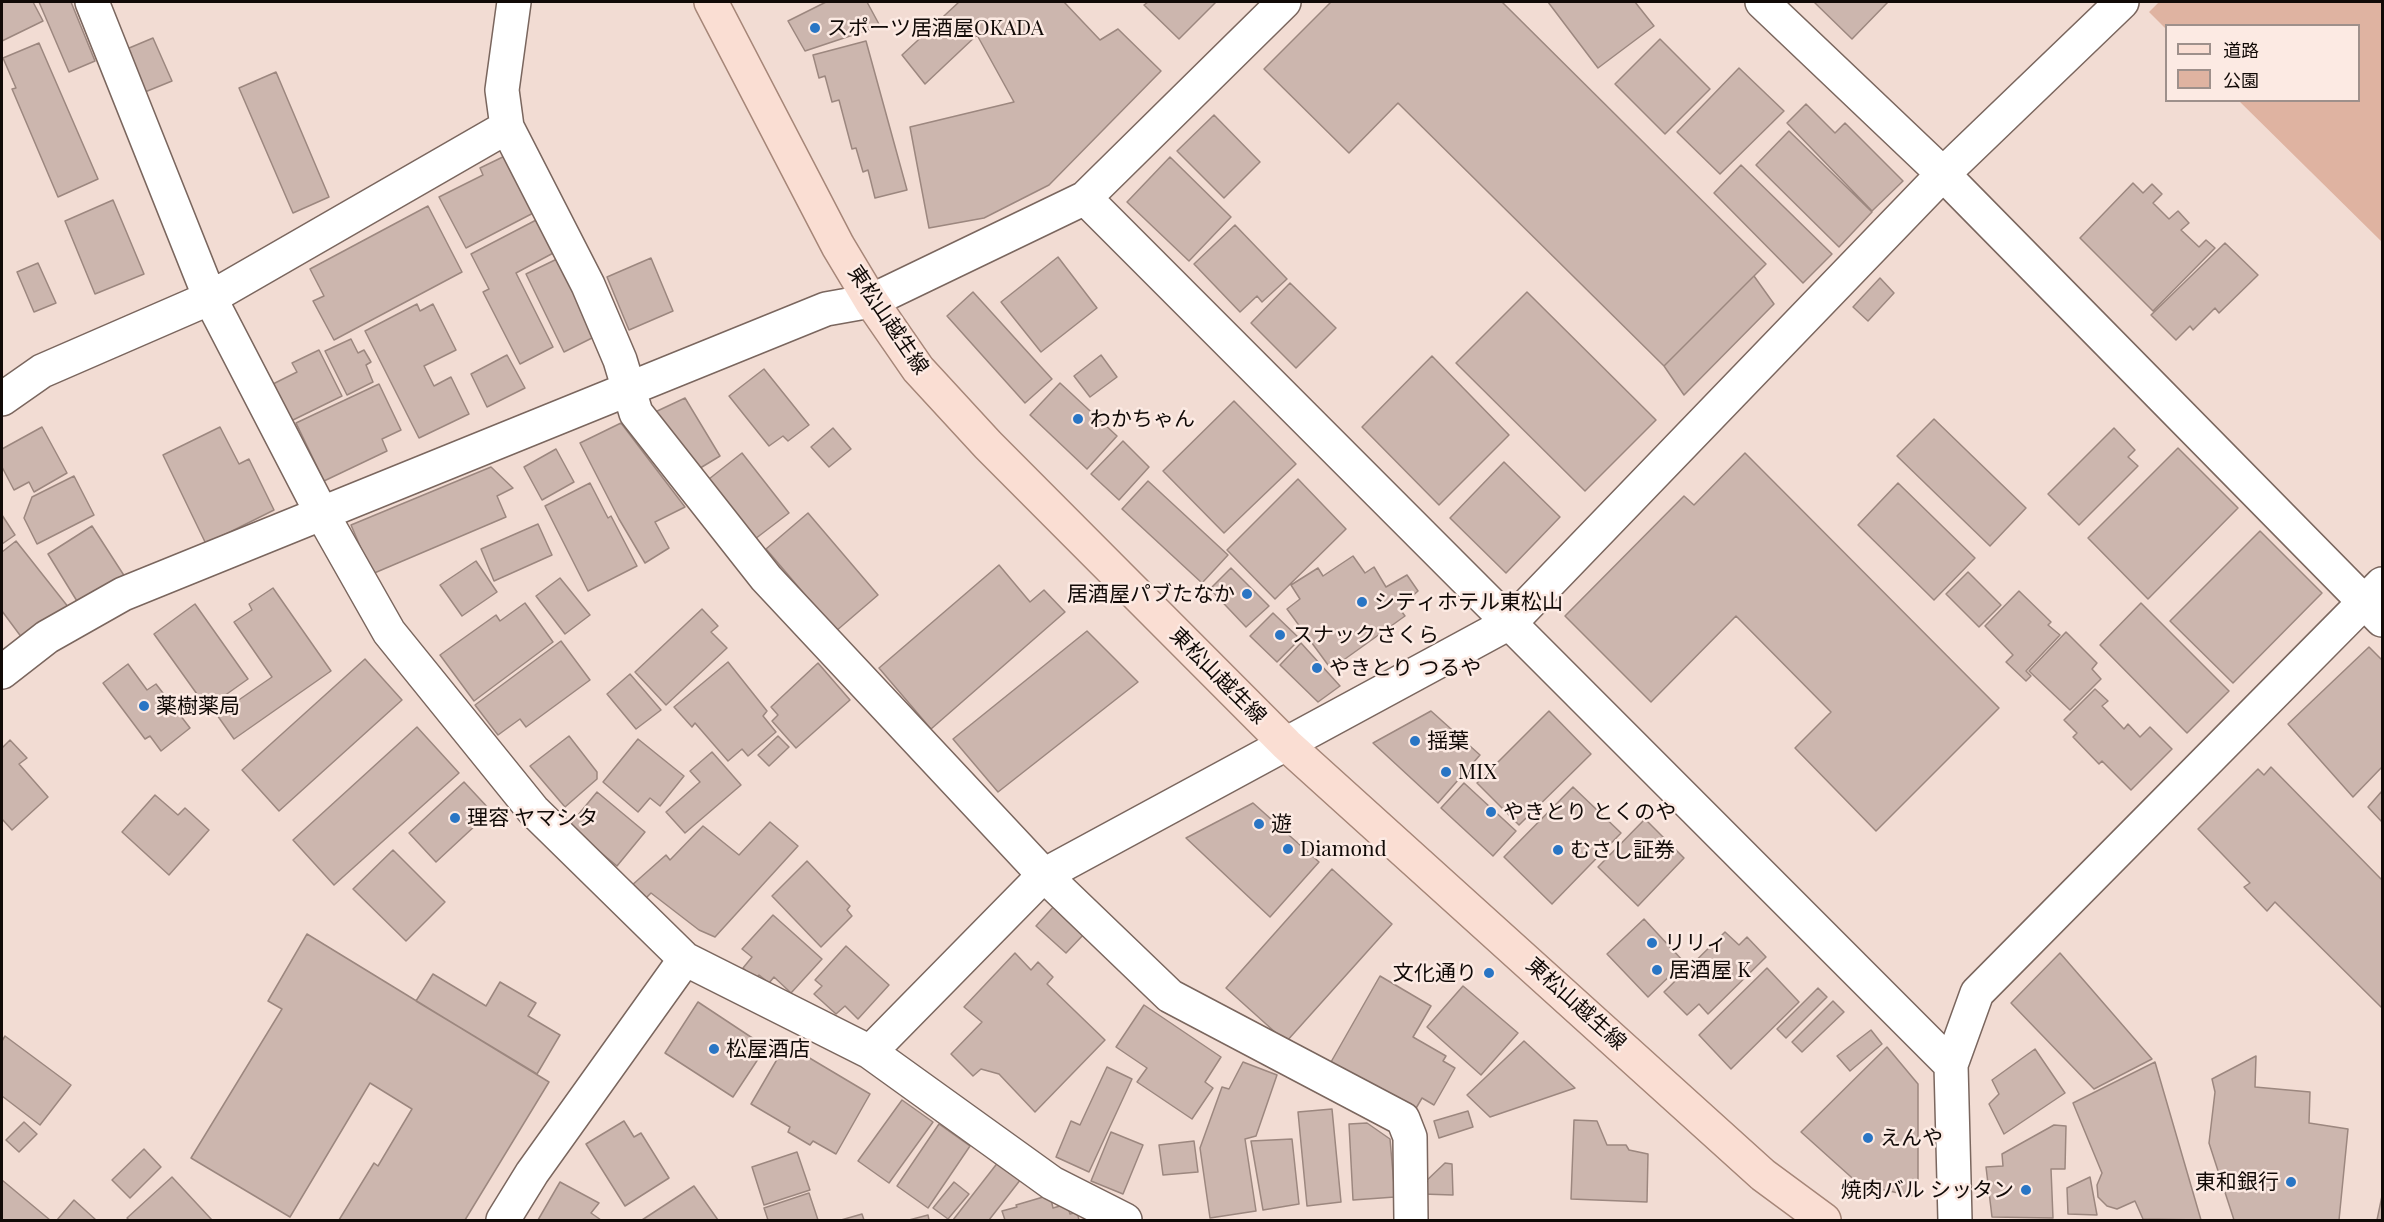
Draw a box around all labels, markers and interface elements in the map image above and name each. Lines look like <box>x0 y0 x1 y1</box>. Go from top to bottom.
place label: スポーツ居酒屋OKADA <box>827 15 1044 41</box>
marker: スポーツ居酒屋OKADA <box>808 21 822 35</box>
legend <box>2165 24 2360 102</box>
text: 道路 <box>2223 38 2259 62</box>
text: 公園 <box>2223 68 2259 92</box>
street label: 東松山越生線 <box>842 261 934 379</box>
place label: わかちゃん <box>1090 406 1195 432</box>
marker: わかちゃん <box>1071 412 1085 426</box>
place label: 居酒屋パブたなか <box>1067 581 1235 607</box>
marker: 居酒屋パブたなか <box>1240 587 1254 601</box>
place label: シティホテル東松山 <box>1374 589 1563 615</box>
marker: シティホテル東松山 <box>1355 595 1369 609</box>
place label: スナックさくら <box>1292 622 1439 648</box>
street label: 東松山越生線 <box>1165 623 1271 729</box>
marker: スナックさくら <box>1273 628 1287 642</box>
place label: やきとり つるや <box>1329 655 1481 681</box>
marker: やきとり つるや <box>1310 661 1324 675</box>
place label: 薬樹薬局 <box>156 693 240 719</box>
marker: 薬樹薬局 <box>137 699 151 713</box>
place label: 揺葉 <box>1427 728 1469 754</box>
marker: 揺葉 <box>1408 734 1422 748</box>
place label: MIX <box>1458 759 1497 785</box>
marker: MIX <box>1439 765 1453 779</box>
place label: やきとり とくのや <box>1503 799 1676 825</box>
place label: 理容 ヤマシタ <box>467 805 598 831</box>
marker: やきとり とくのや <box>1484 805 1498 819</box>
marker: 理容 ヤマシタ <box>448 811 462 825</box>
place label: 遊 <box>1271 811 1292 837</box>
marker: 遊 <box>1252 817 1266 831</box>
place label: Diamond <box>1300 836 1387 862</box>
place label: むさし証券 <box>1570 837 1675 863</box>
marker: Diamond <box>1281 842 1295 856</box>
marker: むさし証券 <box>1551 843 1565 857</box>
place label: リリィ <box>1664 930 1727 956</box>
marker: リリィ <box>1645 936 1659 950</box>
street label: 東松山越生線 <box>1521 952 1631 1056</box>
place label: 居酒屋 K <box>1669 957 1751 983</box>
place label: 文化通り <box>1393 960 1477 986</box>
marker: 居酒屋 K <box>1650 963 1664 977</box>
marker: 文化通り <box>1482 966 1496 980</box>
place label: 松屋酒店 <box>726 1036 810 1062</box>
marker: 松屋酒店 <box>707 1042 721 1056</box>
place label: えんや <box>1880 1125 1943 1151</box>
marker: えんや <box>1861 1131 1875 1145</box>
place label: 東和銀行 <box>2195 1169 2279 1195</box>
marker: 東和銀行 <box>2284 1175 2298 1189</box>
place label: 焼肉バル シッタン <box>1841 1177 2014 1203</box>
marker: 焼肉バル シッタン <box>2019 1183 2033 1197</box>

